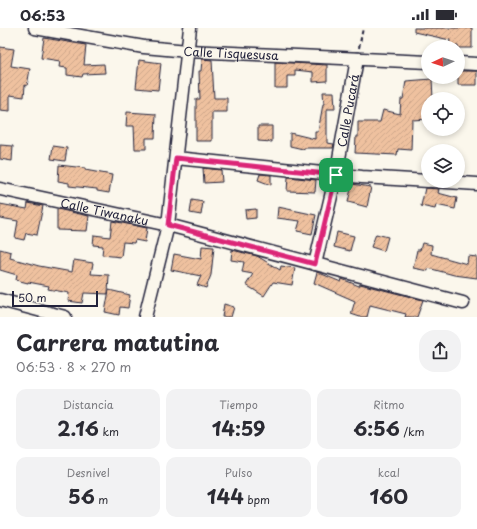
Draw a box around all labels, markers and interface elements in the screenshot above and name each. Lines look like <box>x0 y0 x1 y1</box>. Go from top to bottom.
text: 06:53 <box>20 3 65 26</box>
north arrow <box>421 40 465 84</box>
map controls <box>421 40 465 188</box>
street label: Calle Tisquesusa <box>183 42 280 64</box>
street label: Calle Pucará <box>332 72 363 148</box>
button: locate <box>421 92 465 136</box>
button: layers <box>421 144 465 188</box>
pin <box>319 158 353 192</box>
icon: arrive <box>325 164 347 186</box>
street label: Calle Tiwanaku <box>59 193 150 230</box>
scale bar <box>12 289 98 308</box>
text: 50 m <box>18 289 47 306</box>
text: Carrera matutina <box>16 325 219 358</box>
button: share <box>419 330 461 372</box>
text: 06:53 · 8 × 270 m <box>16 357 131 376</box>
text: Distancia <box>63 396 114 413</box>
text: Tiempo <box>219 396 258 413</box>
text: Ritmo <box>373 396 404 413</box>
text: 2.16 <box>57 413 99 443</box>
text: 14:59 <box>212 413 265 443</box>
text: 6:56 <box>353 413 400 443</box>
text: km <box>99 423 119 440</box>
text: /km <box>400 423 425 440</box>
text: Desnivel <box>67 464 110 481</box>
text: Pulso <box>225 464 252 481</box>
text: kcal <box>378 464 400 481</box>
text: 56 <box>68 481 95 511</box>
text: 144 <box>207 481 244 511</box>
text: 160 <box>370 481 408 511</box>
text: m <box>95 491 108 508</box>
text: bpm <box>244 491 270 508</box>

